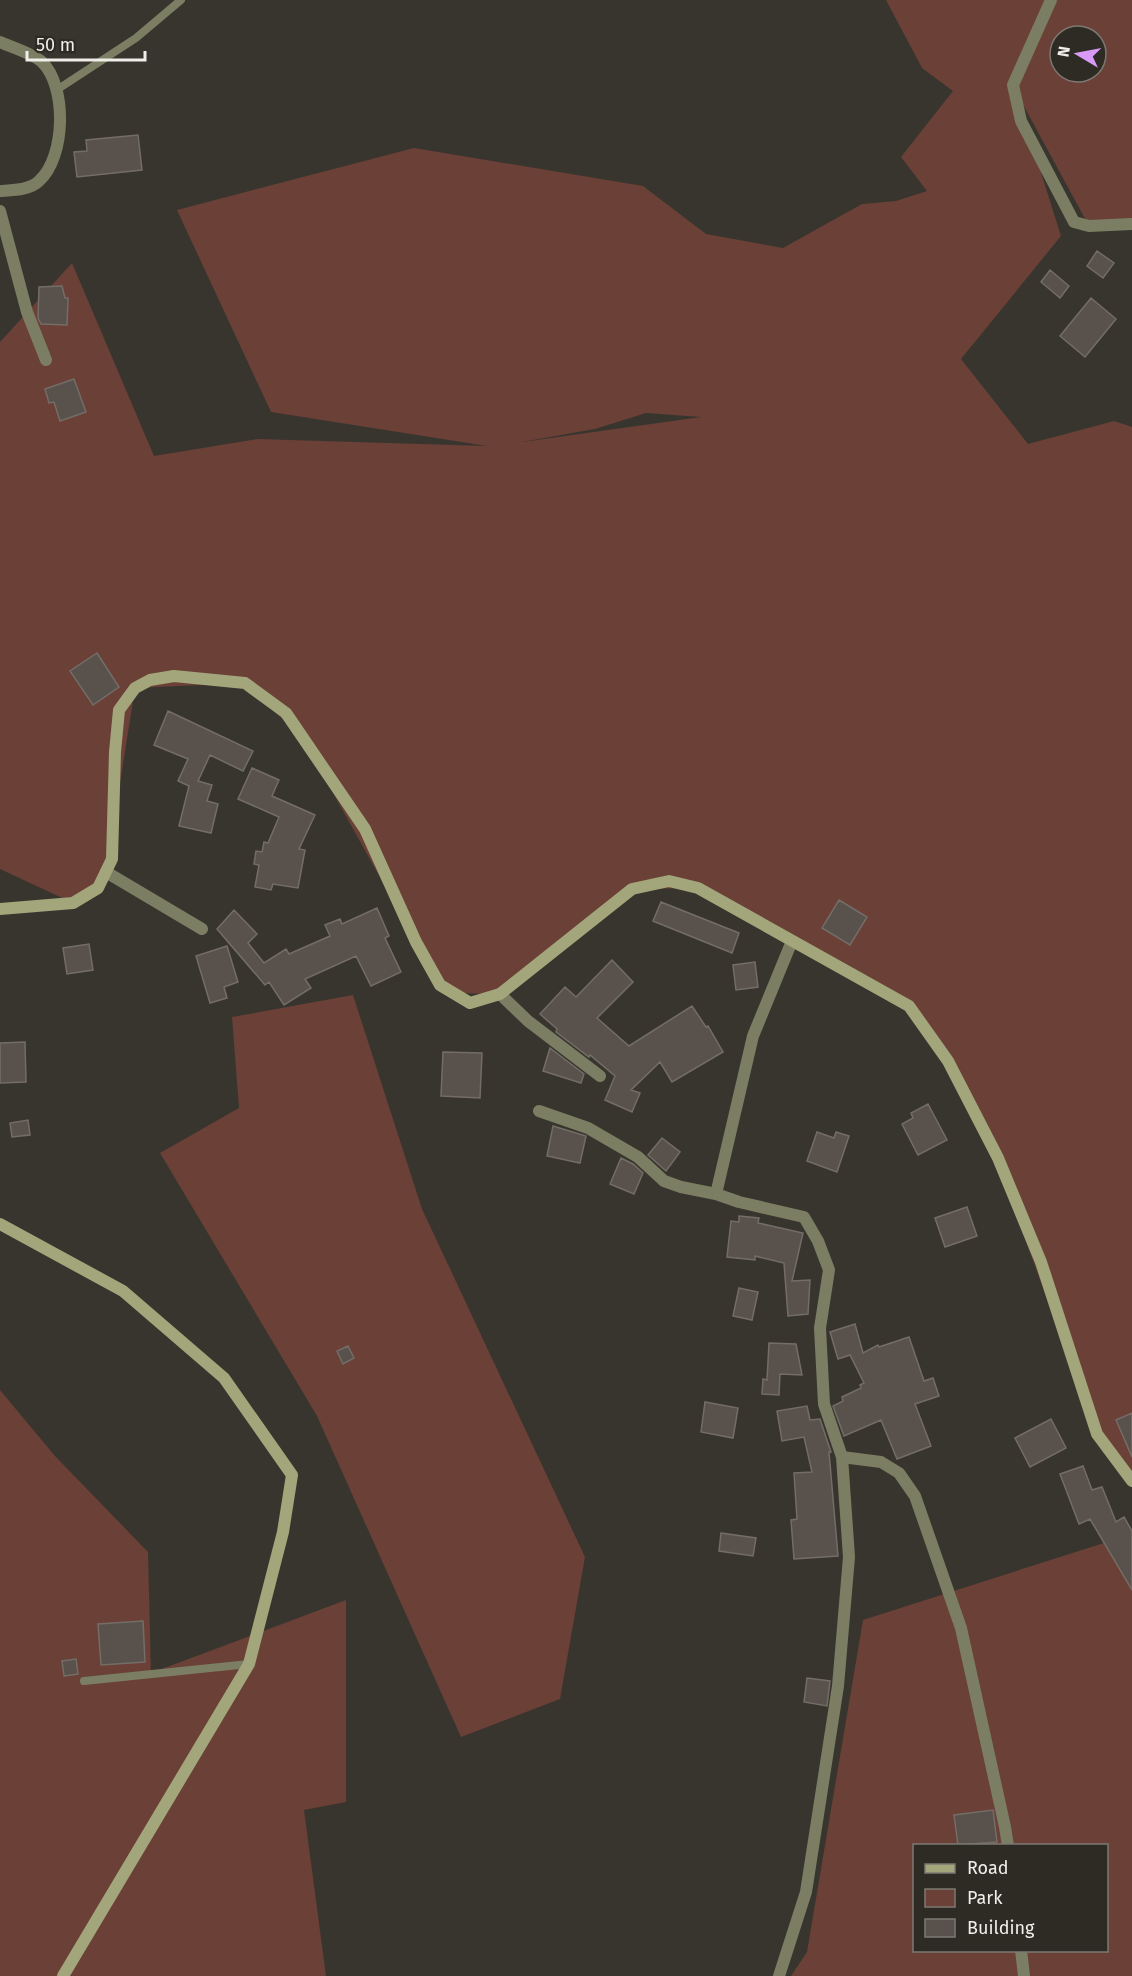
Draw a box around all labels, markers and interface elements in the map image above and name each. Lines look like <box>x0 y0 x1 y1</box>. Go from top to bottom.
scale bar <box>27 24 146 62</box>
north arrow <box>1048 24 1108 84</box>
text: 50 m <box>36 34 75 56</box>
text: N <box>1053 45 1074 58</box>
legend <box>913 1844 1108 1952</box>
text: Road <box>967 1857 1009 1879</box>
text: Park <box>967 1887 1003 1909</box>
text: Building <box>967 1917 1035 1939</box>

